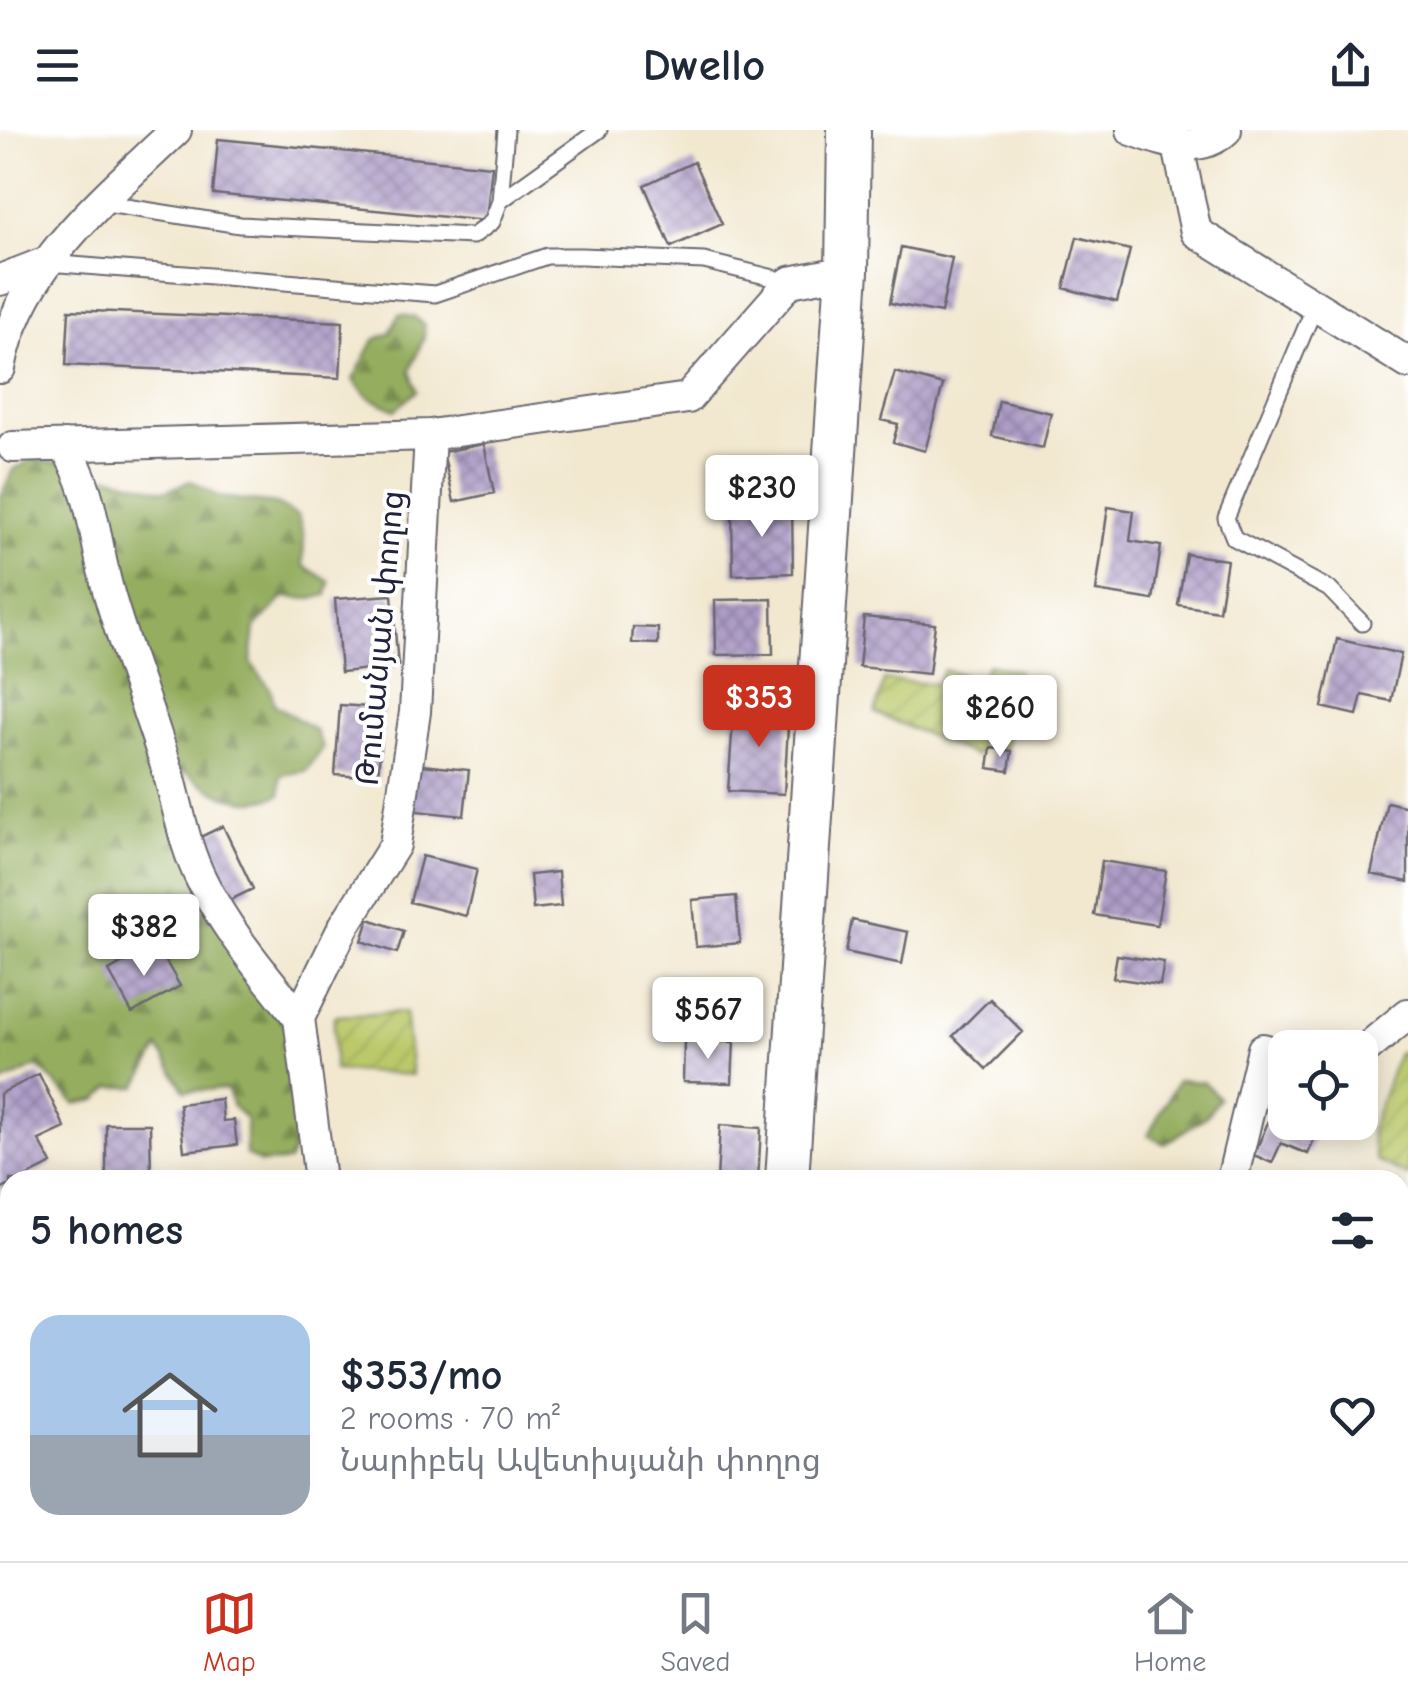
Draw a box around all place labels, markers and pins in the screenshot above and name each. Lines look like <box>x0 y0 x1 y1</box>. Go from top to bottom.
pin: $230 <box>703 455 821 540</box>
pin: $353 <box>700 665 818 750</box>
pin: $260 <box>941 675 1059 760</box>
pin: $382 <box>85 894 203 979</box>
pin: $567 <box>649 977 767 1062</box>

